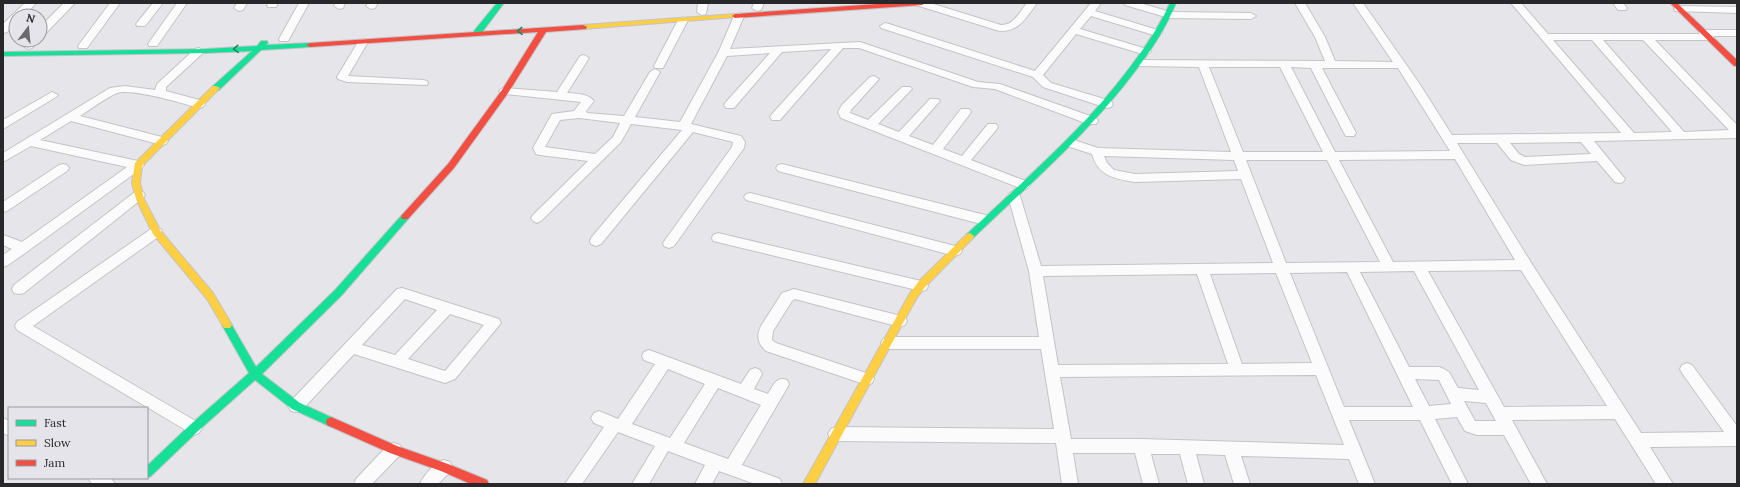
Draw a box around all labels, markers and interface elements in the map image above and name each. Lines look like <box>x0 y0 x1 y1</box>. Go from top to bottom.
north arrow <box>8 8 48 48</box>
text: N <box>25 10 37 26</box>
one-way arrow <box>517 26 523 35</box>
one-way arrow <box>233 44 239 53</box>
legend <box>8 407 148 479</box>
text: Fast <box>44 415 67 430</box>
text: Slow <box>44 435 71 450</box>
text: Jam <box>43 455 65 470</box>

